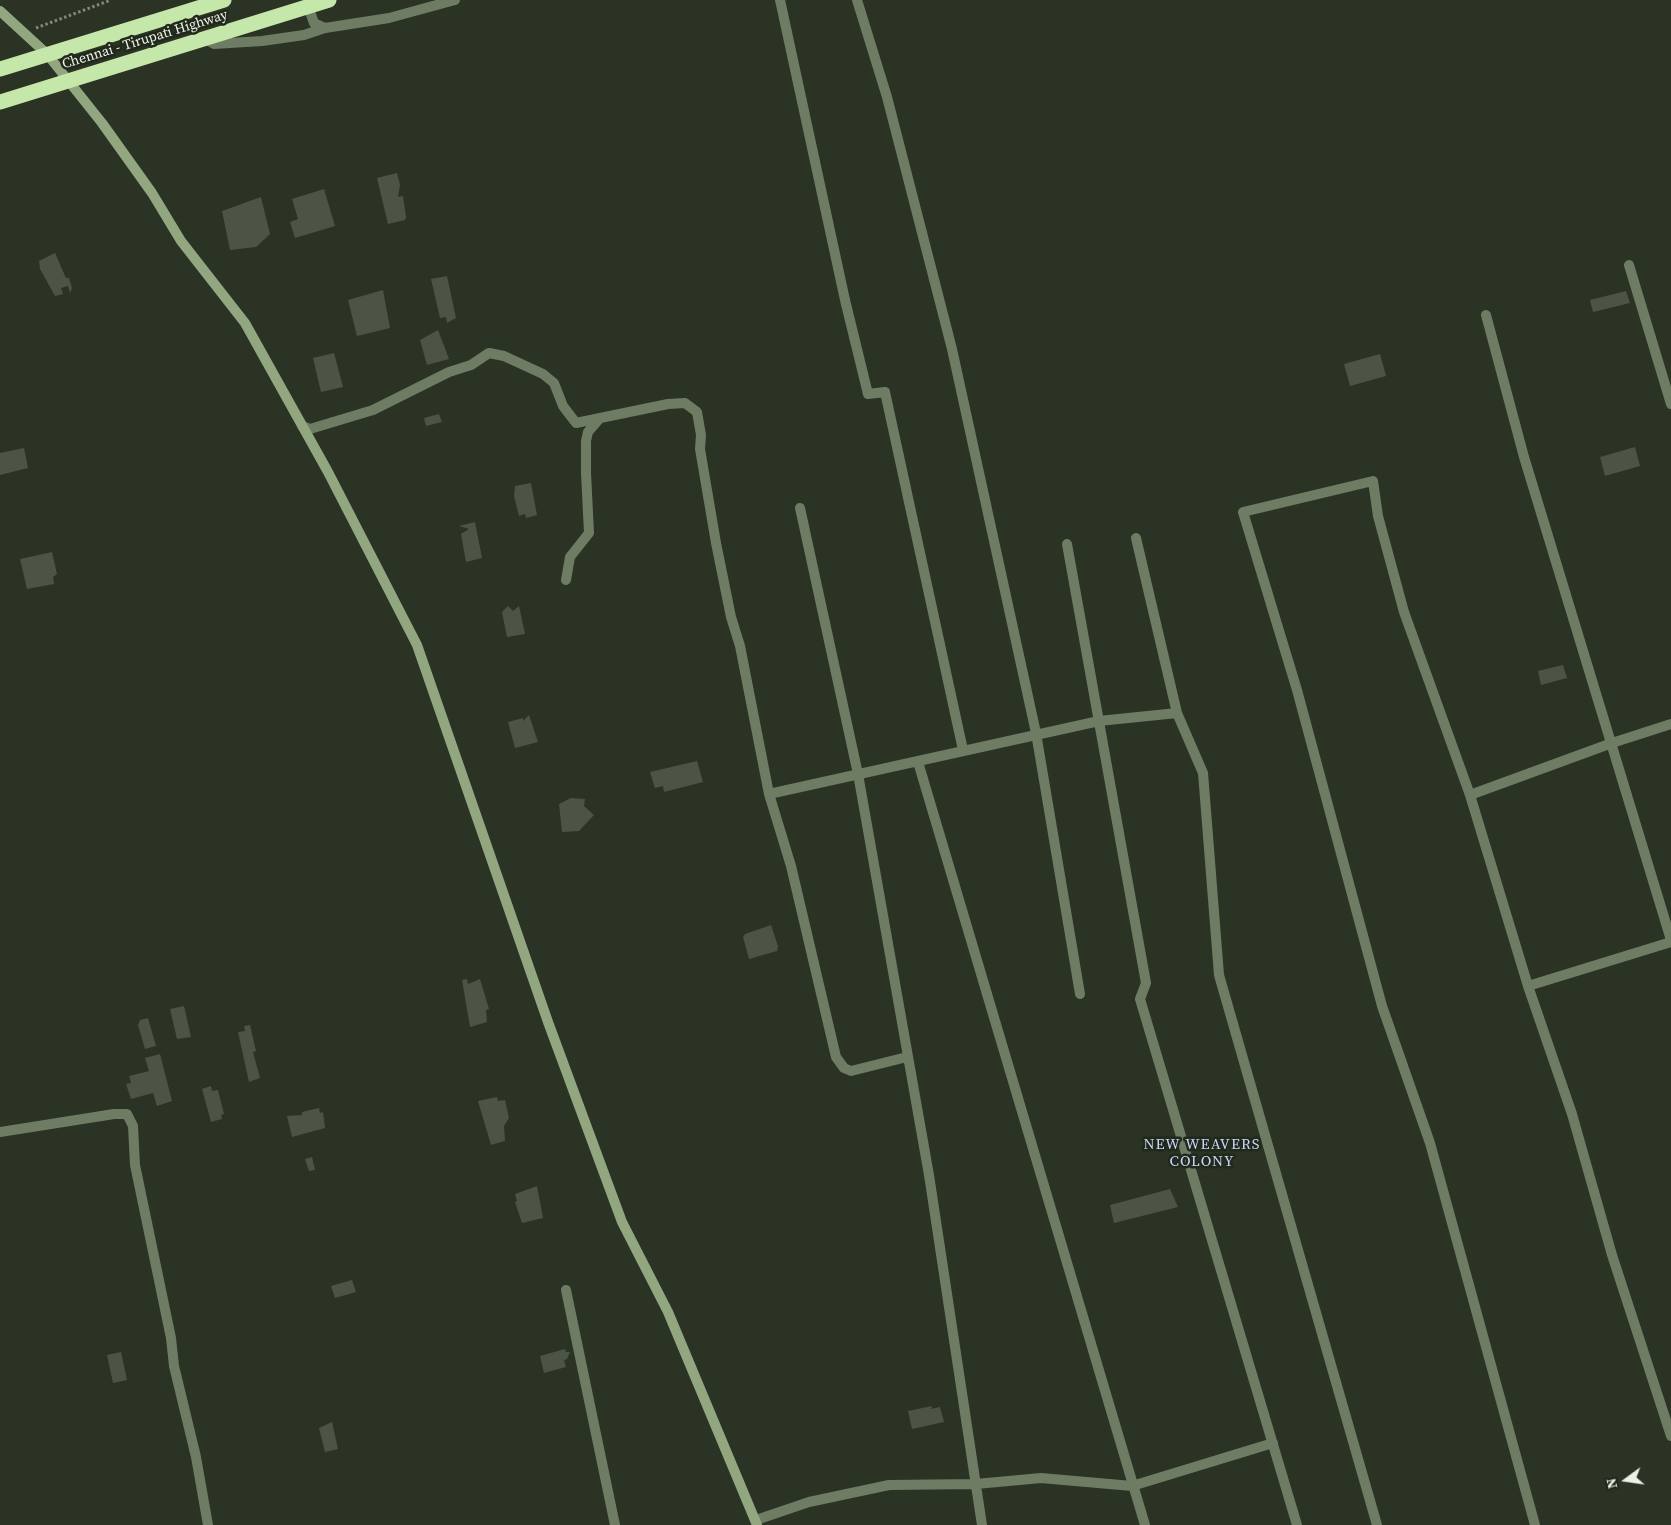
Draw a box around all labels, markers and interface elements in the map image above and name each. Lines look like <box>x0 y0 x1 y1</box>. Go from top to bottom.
street label: Chennai - Tirupati Highway <box>60 7 230 73</box>
district label: NEW WEAVERS COLONY <box>1142 1136 1262 1171</box>
north arrow <box>1601 1455 1651 1505</box>
text: N <box>1601 1476 1622 1491</box>

